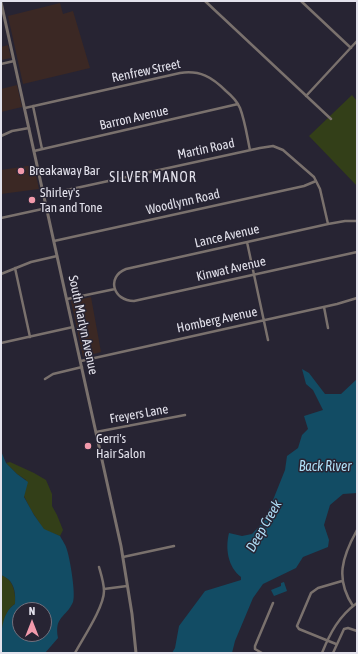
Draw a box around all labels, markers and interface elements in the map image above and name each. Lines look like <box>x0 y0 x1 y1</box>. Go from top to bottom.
street label: Renfrew Street <box>110 56 182 86</box>
street label: Barron Avenue <box>98 103 170 133</box>
street label: Martin Road <box>176 135 236 163</box>
place label: Breakaway Bar <box>29 163 100 179</box>
marker: Breakaway Bar <box>16 166 26 176</box>
district label: SILVER MANOR <box>109 170 197 186</box>
place label: Shirley's Tan and Tone <box>40 185 102 216</box>
street label: Woodlynn Road <box>145 186 221 218</box>
marker: Shirley's Tan and Tone <box>27 195 37 205</box>
street label: Lance Avenue <box>193 221 261 251</box>
street label: Kinwat Avenue <box>195 253 267 285</box>
street label: South Marlyn Avenue <box>65 274 101 376</box>
street label: Homberg Avenue <box>175 304 259 336</box>
street label: Freyers Lane <box>108 401 170 427</box>
place label: Gerri's Hair Salon <box>96 431 145 462</box>
marker: Gerri's Hair Salon <box>83 441 93 451</box>
water label: Back River <box>299 459 351 475</box>
water label: Deep Creek <box>242 497 286 555</box>
north arrow <box>12 602 52 642</box>
text: N <box>29 605 35 617</box>

